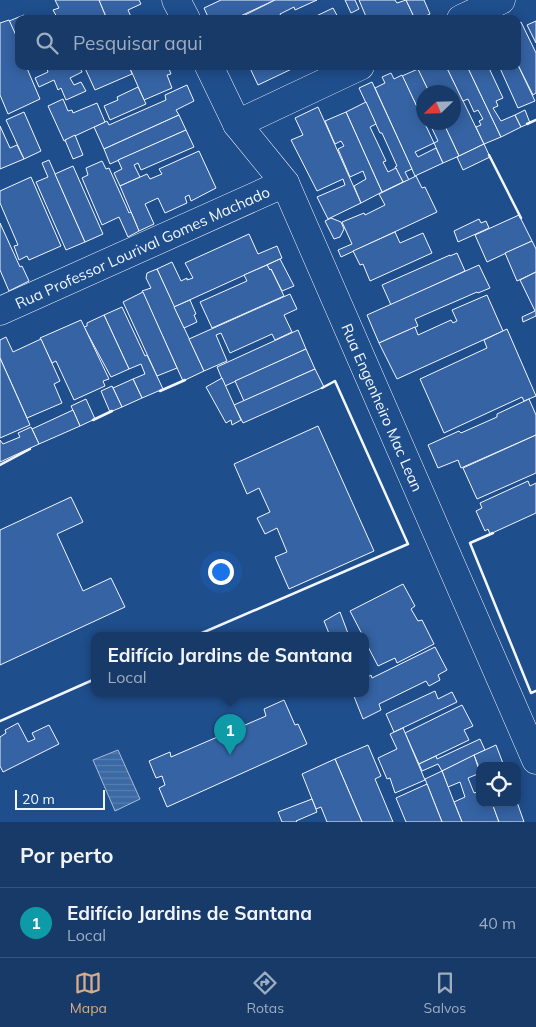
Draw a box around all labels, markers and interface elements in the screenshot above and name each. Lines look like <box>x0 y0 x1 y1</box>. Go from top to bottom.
search box <box>15 15 521 70</box>
icon: search <box>33 29 61 57</box>
text: Pesquisar aqui <box>73 31 203 55</box>
north arrow <box>416 85 461 130</box>
street label: Rua Professor Lourival Gomes Machado <box>12 182 273 313</box>
street label: Rua Engenheiro Mac Lean <box>338 320 427 494</box>
your location <box>208 559 234 585</box>
popup <box>91 632 369 697</box>
text: Edifício Jardins de Santana <box>108 643 352 667</box>
text: Local <box>108 667 147 687</box>
pin: 1 <box>214 714 246 755</box>
map controls <box>476 762 521 807</box>
button: locate <box>476 762 521 807</box>
scale bar <box>15 787 105 810</box>
text: 20 m <box>22 790 55 808</box>
text: Por perto <box>20 842 114 868</box>
text: Edifício Jardins de Santana <box>67 901 312 925</box>
text: 1 <box>31 913 41 933</box>
text: 40 m <box>479 913 516 933</box>
text: Local <box>67 925 106 945</box>
tab: Mapa <box>70 969 107 1017</box>
tab: Rotas <box>246 969 284 1017</box>
tab: Salvos <box>424 969 466 1017</box>

